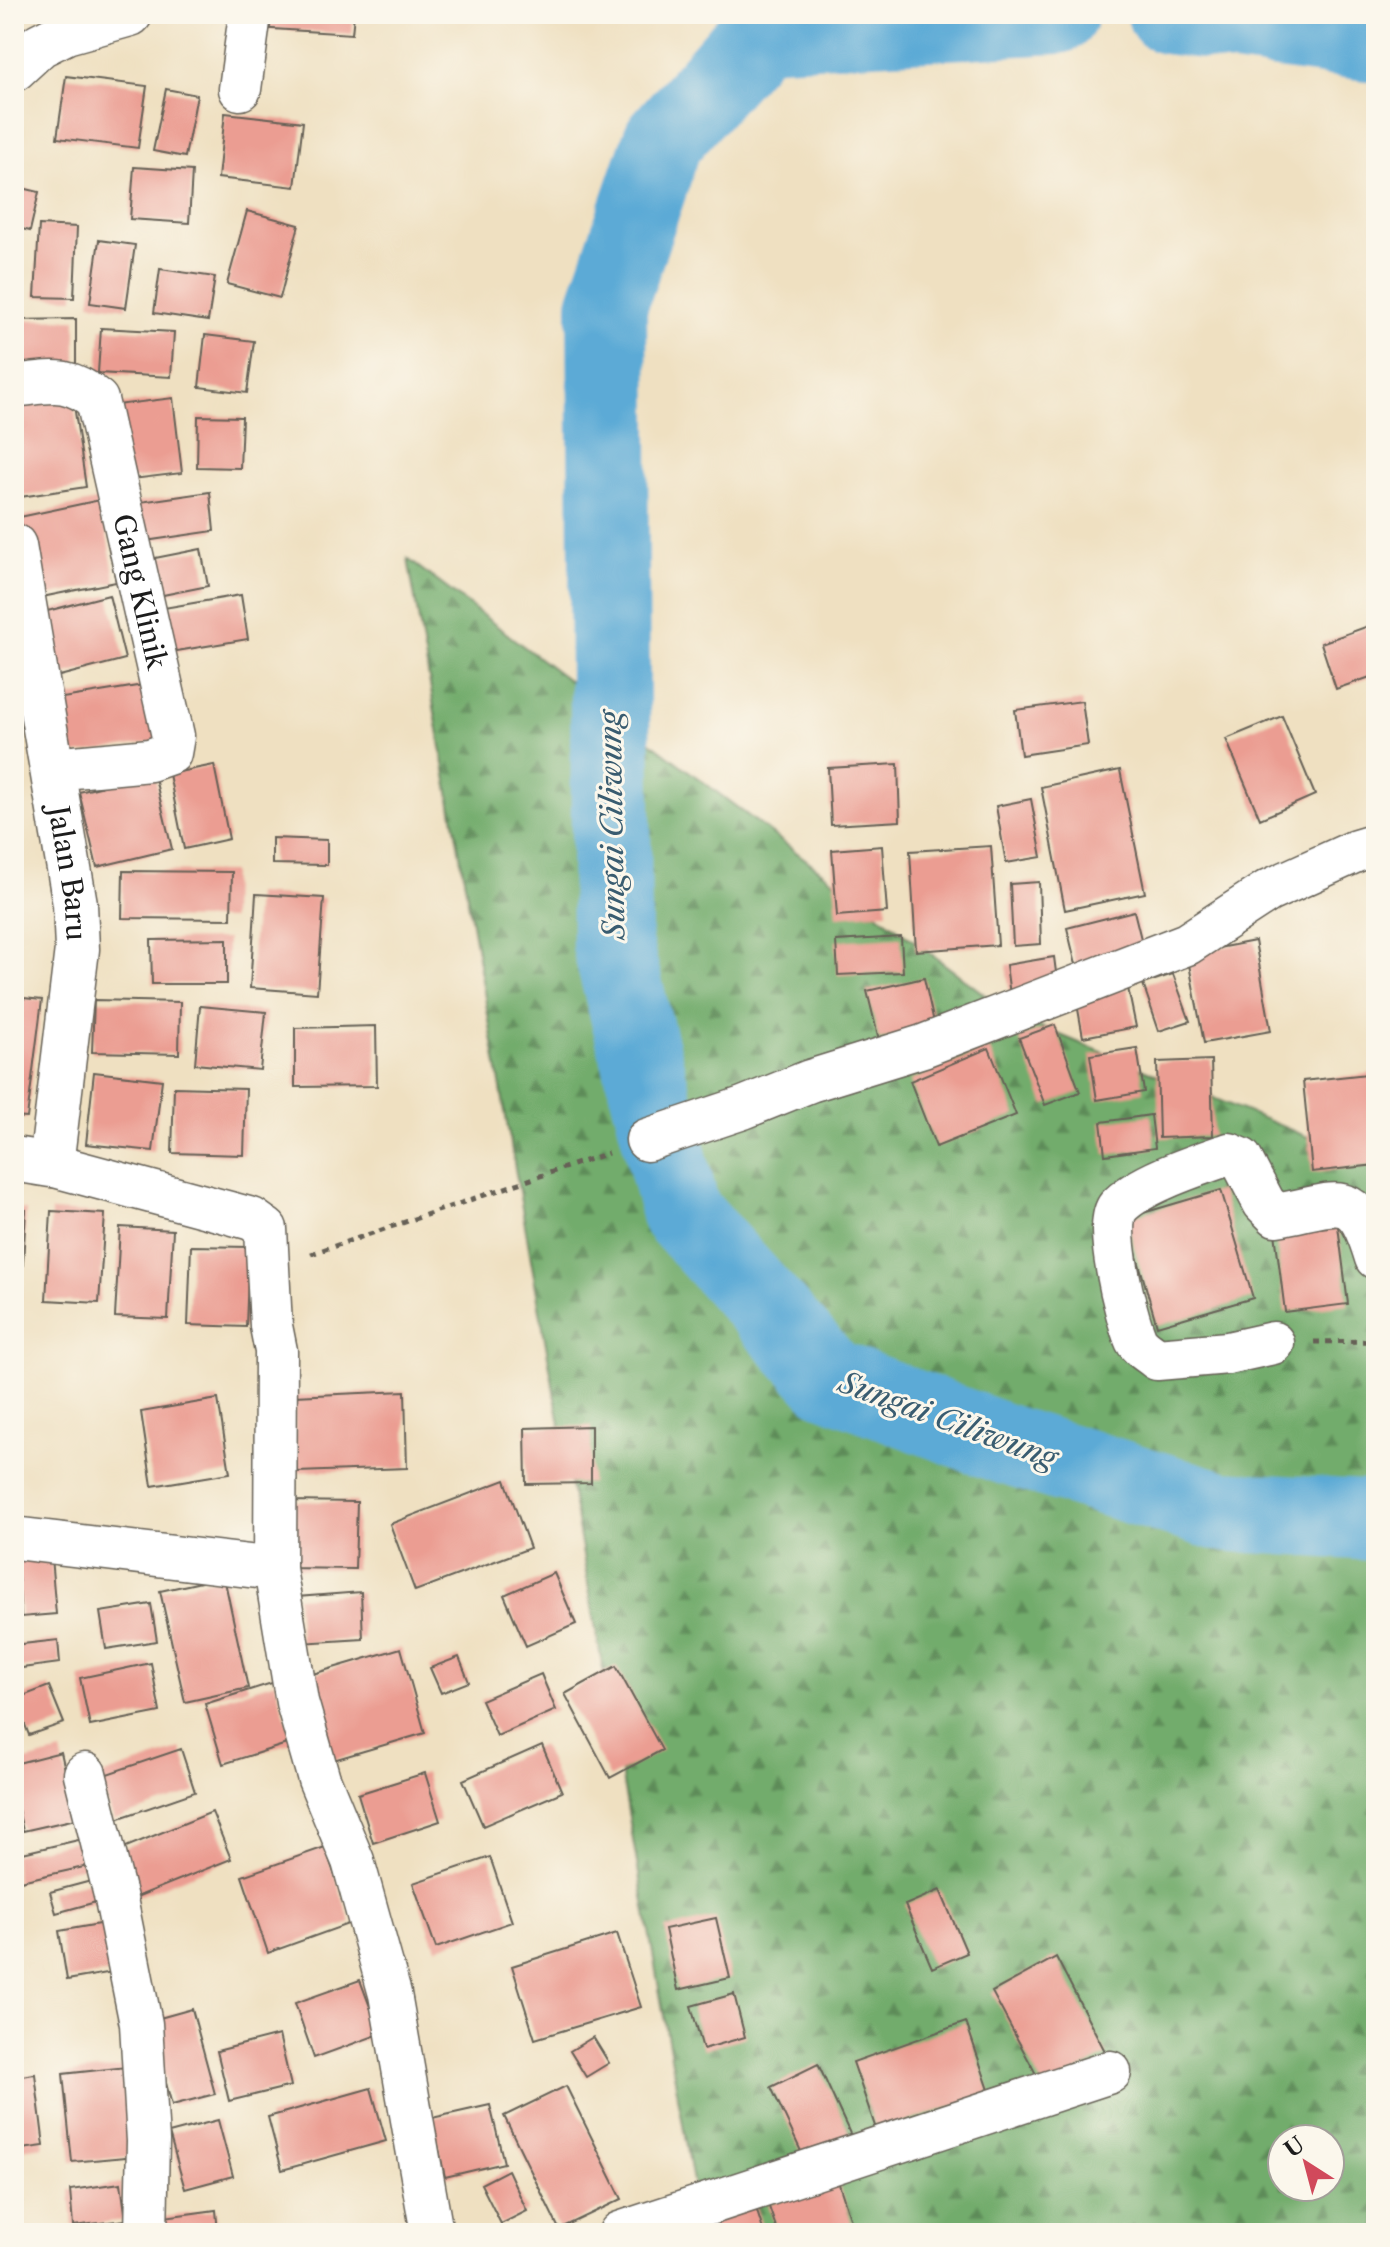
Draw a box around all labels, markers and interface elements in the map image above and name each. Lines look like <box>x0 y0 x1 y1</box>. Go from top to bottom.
street label: Gang Klinik <box>106 510 175 674</box>
water label: Sungai Ciliwung <box>591 708 633 941</box>
street label: Jalan Baru <box>41 800 94 941</box>
water label: Sungai Ciliwung <box>832 1363 1064 1477</box>
north arrow <box>1266 2123 1346 2203</box>
text: U <box>1279 2131 1310 2163</box>

